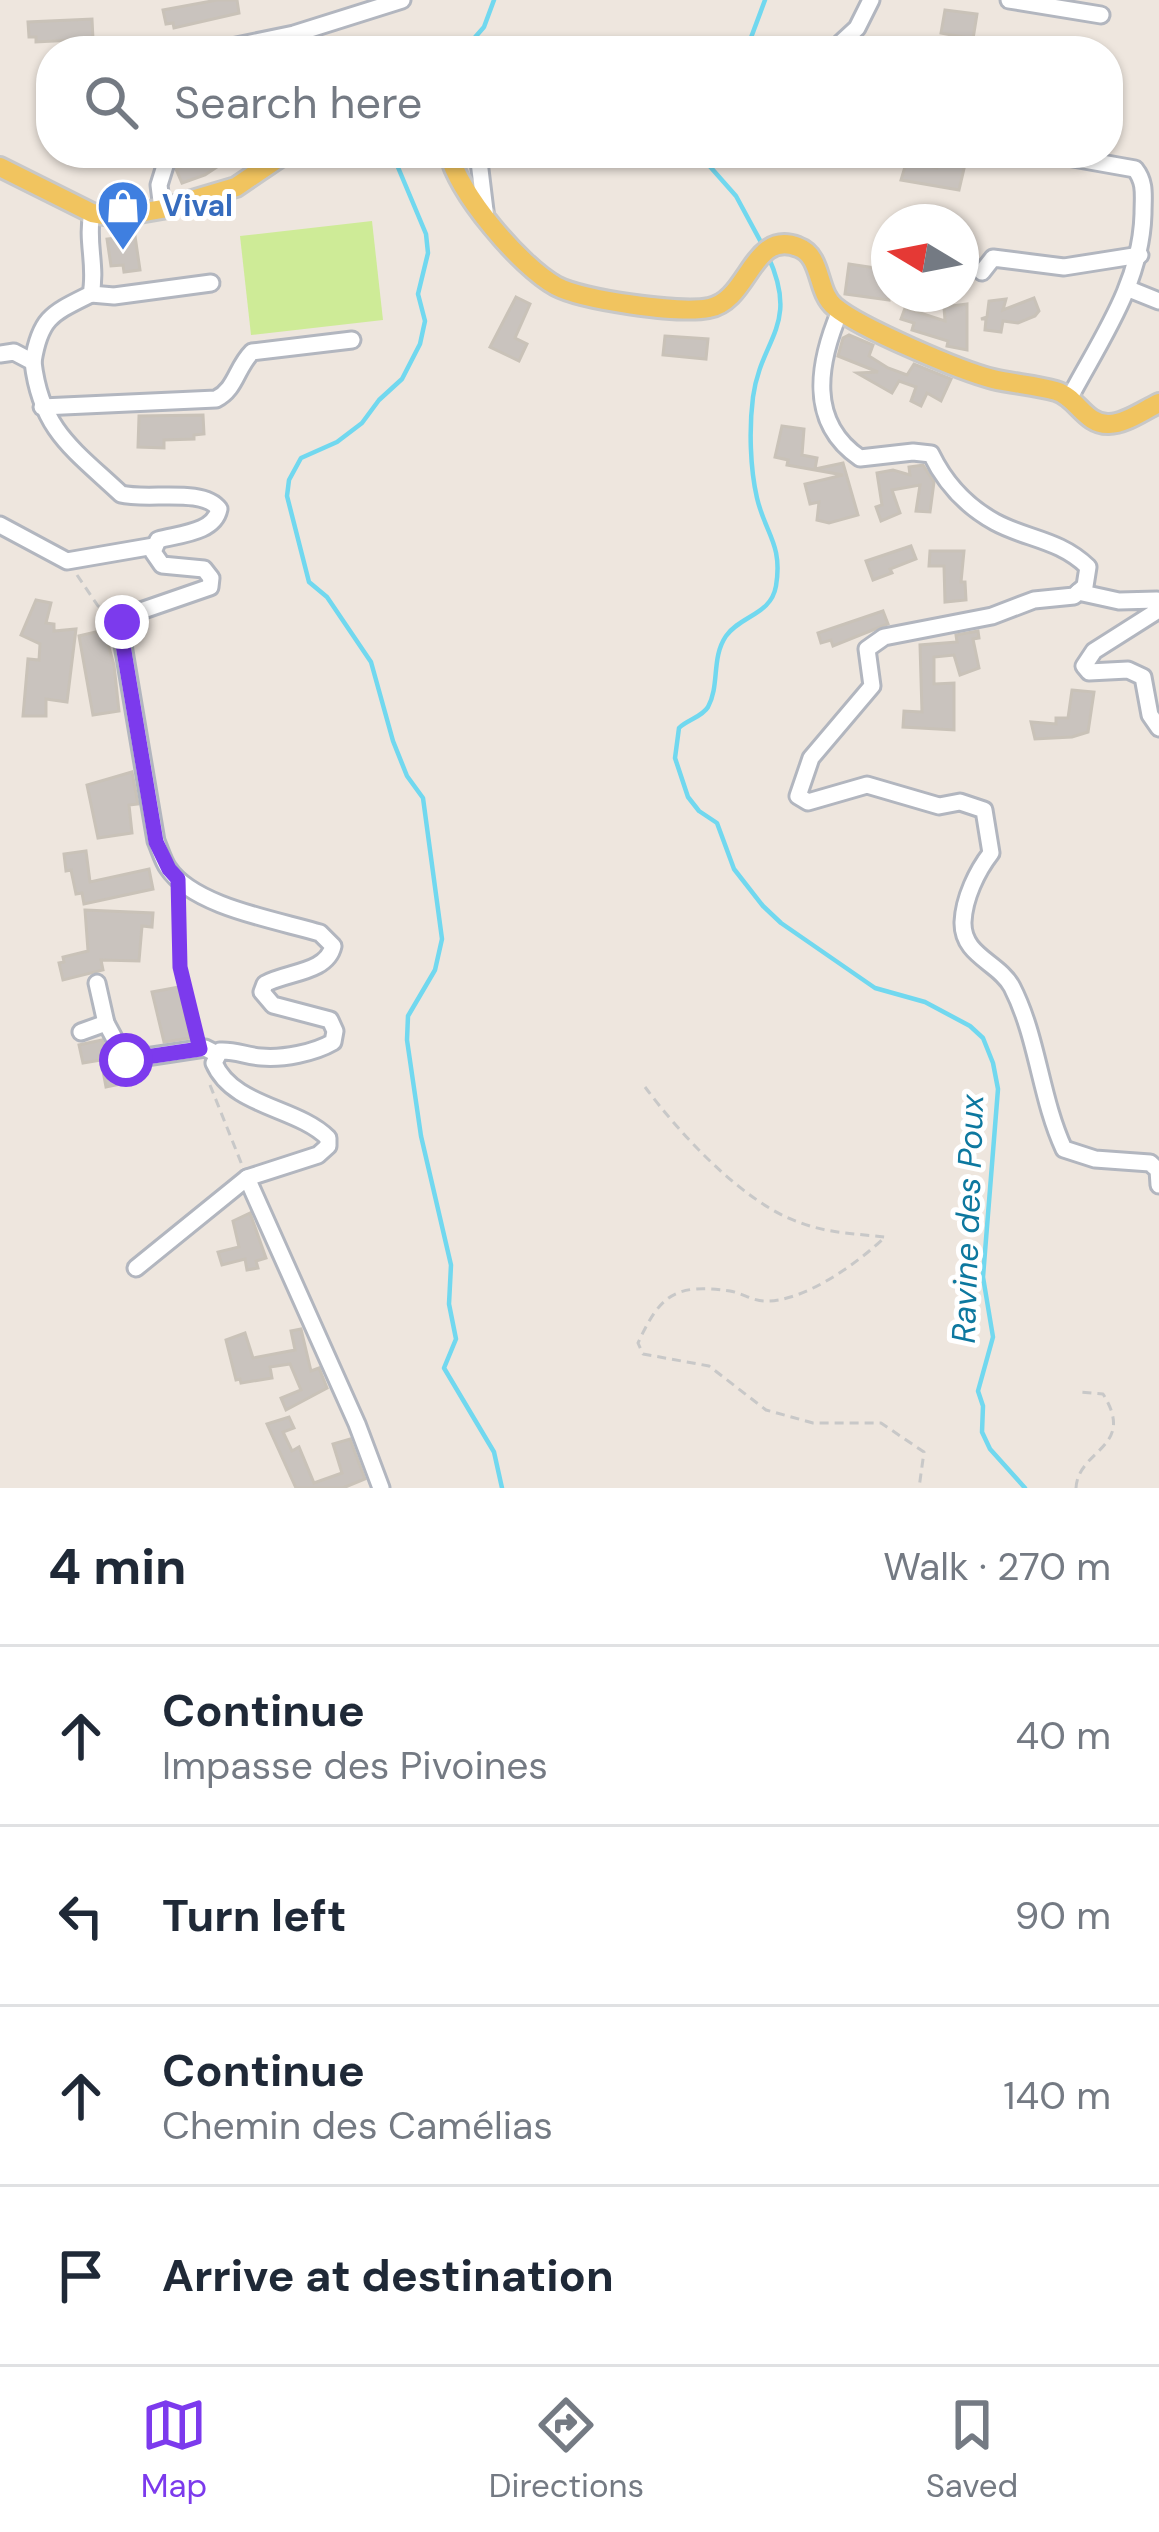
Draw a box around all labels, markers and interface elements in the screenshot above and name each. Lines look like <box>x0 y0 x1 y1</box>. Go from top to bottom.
search box <box>36 36 1123 168</box>
icon: search <box>78 69 144 135</box>
text: Search here <box>174 73 422 132</box>
shop icon: Vival <box>95 178 151 252</box>
place label: Vival <box>162 186 233 225</box>
north arrow <box>871 204 979 312</box>
route end <box>95 595 149 649</box>
route start <box>99 1033 153 1087</box>
water label: Ravine des Poux <box>942 1092 993 1344</box>
text: 4 min <box>48 1533 187 1600</box>
text: Walk · 270 m <box>883 1541 1111 1592</box>
text: Continue <box>162 1681 365 1740</box>
icon: ahead <box>48 1703 114 1769</box>
text: 40 m <box>1016 1710 1111 1761</box>
text: Impasse des Pivoines <box>162 1740 548 1791</box>
icon: left <box>48 1883 114 1949</box>
text: Turn left <box>162 1886 346 1945</box>
text: 90 m <box>1015 1890 1111 1941</box>
text: Continue <box>162 2041 365 2100</box>
icon: ahead <box>48 2063 114 2129</box>
text: 140 m <box>1003 2070 1111 2121</box>
text: Chemin des Camélias <box>162 2100 553 2151</box>
icon: arrive <box>48 2243 114 2309</box>
text: Arrive at destination <box>162 2246 614 2305</box>
tab: Map <box>141 2392 207 2507</box>
tab: Directions <box>489 2392 644 2507</box>
tab: Saved <box>926 2392 1018 2507</box>

